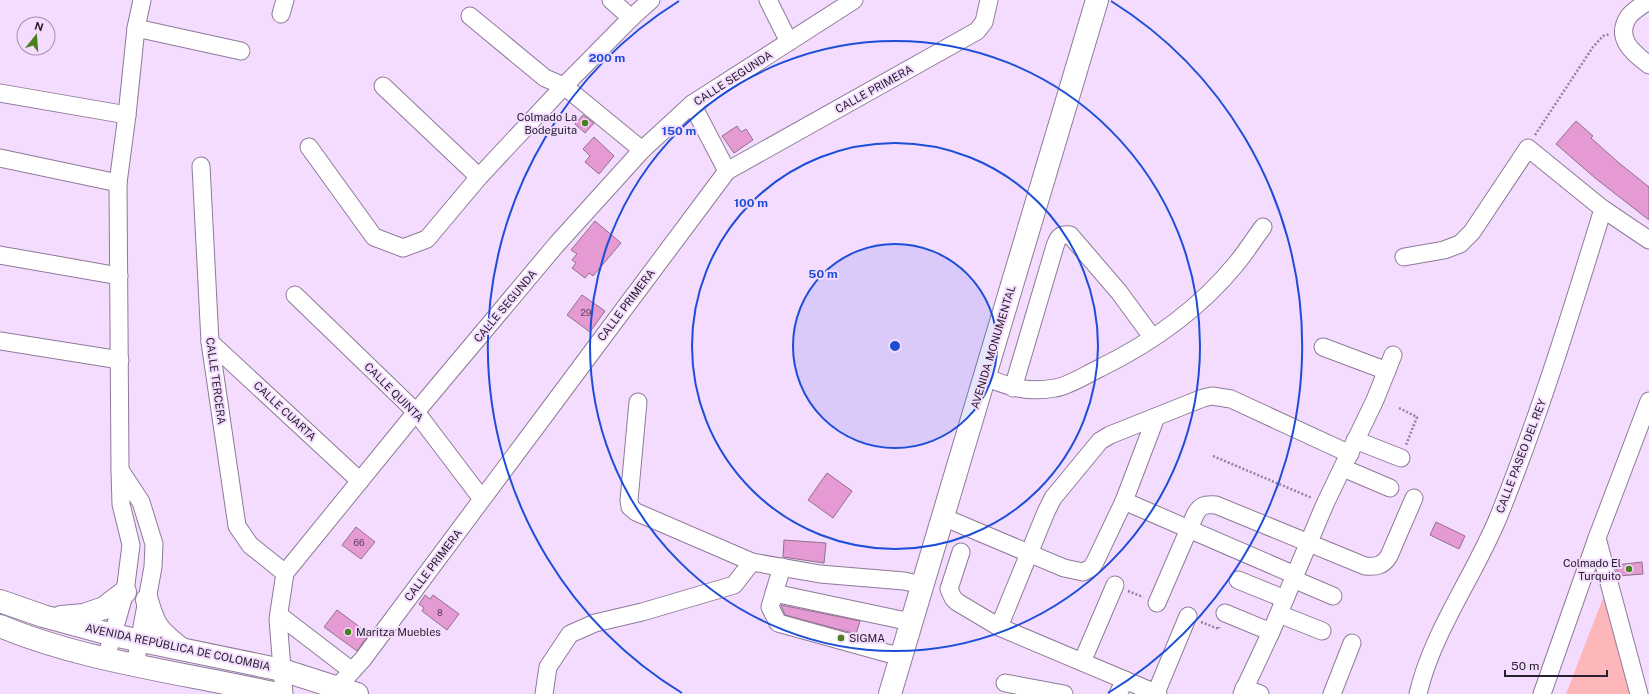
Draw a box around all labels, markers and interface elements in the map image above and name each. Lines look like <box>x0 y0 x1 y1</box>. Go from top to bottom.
north arrow <box>16 16 56 56</box>
text: N <box>33 19 45 33</box>
street label: CALLE SEGUNDA <box>692 48 774 108</box>
text: 200 m <box>589 51 625 65</box>
street label: CALLE PRIMERA <box>833 63 915 115</box>
place label: Colmado La Bodeguita <box>517 111 577 136</box>
marker: Colmado La Bodeguita <box>580 118 590 128</box>
text: 150 m <box>662 124 696 138</box>
text: 100 m <box>734 196 768 210</box>
street label: CALLE SEGUNDA <box>471 267 539 345</box>
street label: CALLE PRIMERA <box>595 267 657 343</box>
text: 50 m <box>808 267 838 281</box>
street label: AVENIDA MONUMENTAL <box>968 284 1018 410</box>
house number: 29 <box>581 307 592 318</box>
street label: CALLE TERCERA <box>204 337 228 426</box>
centre of rings <box>888 339 902 353</box>
street label: CALLE QUINTA <box>362 360 426 424</box>
street label: CALLE CUARTA <box>251 379 319 443</box>
street label: CALLE PASEO DEL REY <box>1494 397 1548 515</box>
street label: CALLE PRIMERA <box>402 527 464 603</box>
house number: 66 <box>353 537 365 548</box>
place label: Colmado El Turquito <box>1563 557 1621 582</box>
marker: Colmado El Turquito <box>1624 564 1634 574</box>
house number: 8 <box>437 607 443 618</box>
street label: AVENIDA REPÚBLICA DE COLOMBIA <box>84 621 272 673</box>
place label: Maritza Muebles <box>356 626 441 638</box>
marker: Maritza Muebles <box>343 627 353 637</box>
place label: SIGMA <box>849 632 885 644</box>
marker: SIGMA <box>836 633 846 643</box>
scale bar <box>1505 652 1607 678</box>
text: 50 m <box>1511 659 1539 673</box>

